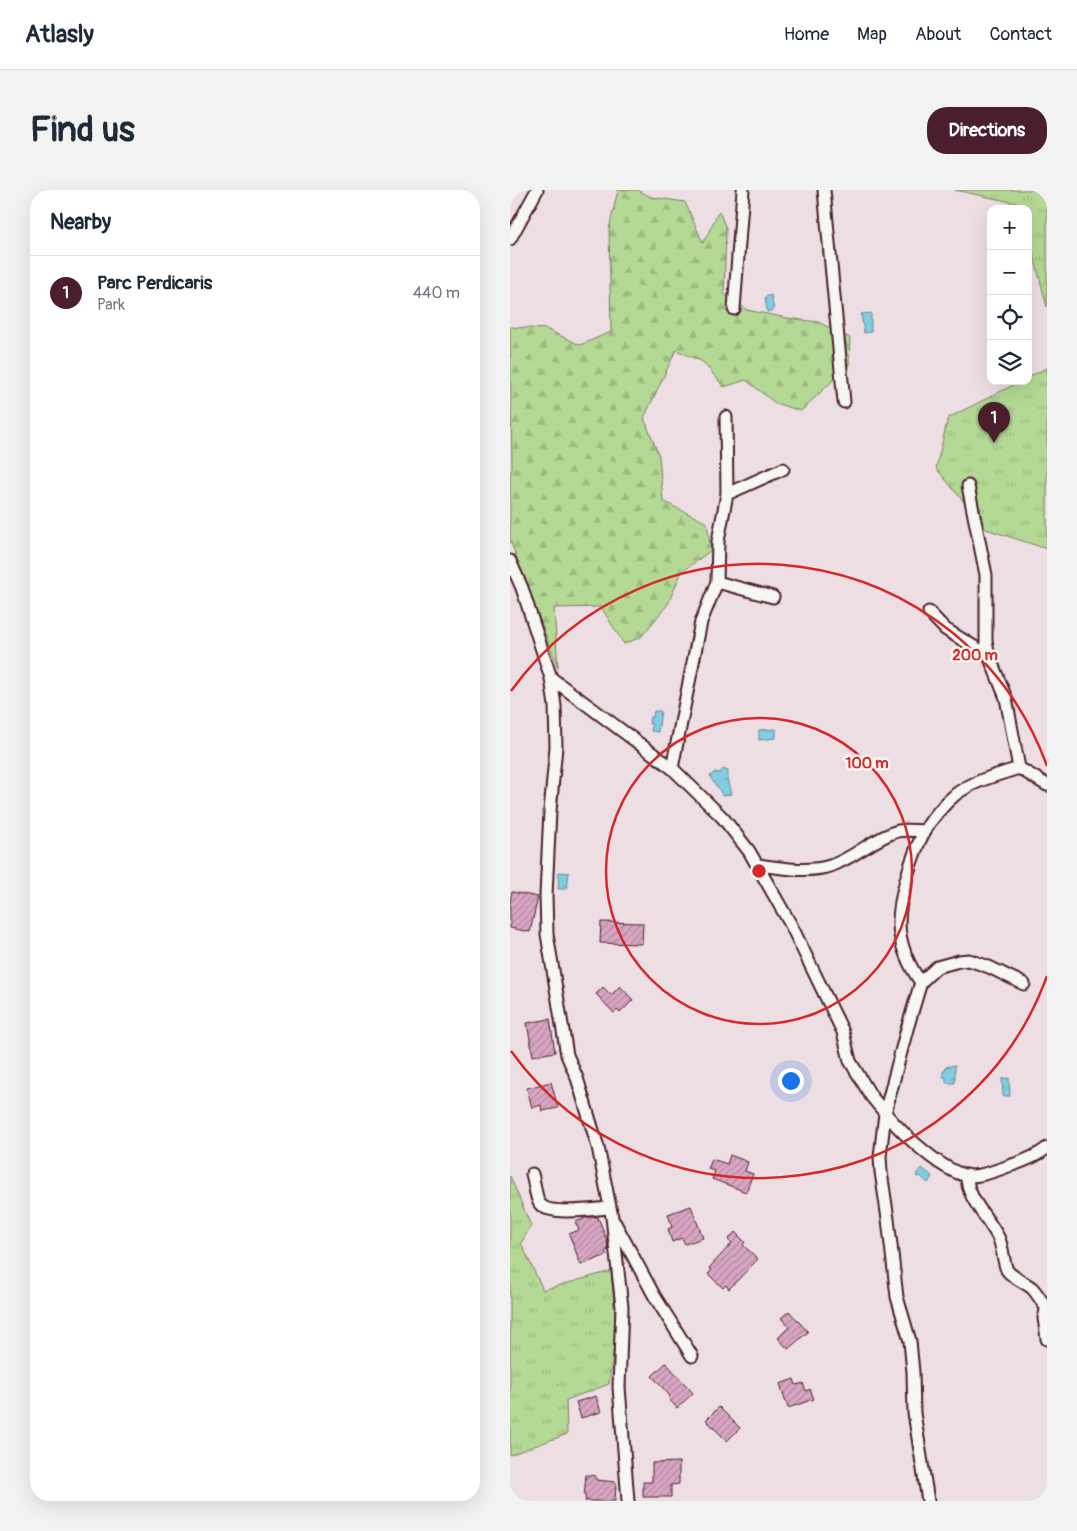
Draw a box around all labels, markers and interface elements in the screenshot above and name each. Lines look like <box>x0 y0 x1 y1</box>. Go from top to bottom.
text: Atlasly <box>25 20 94 49</box>
text: Home <box>784 23 829 46</box>
text: Map <box>857 23 887 46</box>
text: About <box>915 23 961 46</box>
text: Contact <box>989 23 1052 46</box>
button: Directions <box>927 107 1047 154</box>
text: Find us <box>30 108 135 152</box>
map controls <box>987 205 1032 385</box>
button: + <box>987 205 1032 250</box>
text: Nearby <box>50 209 111 236</box>
button: − <box>987 250 1032 295</box>
text: Parc Perdicaris <box>97 271 212 295</box>
text: 1 <box>63 283 69 303</box>
text: 440 m <box>413 283 460 303</box>
text: Park <box>97 295 125 315</box>
button: locate <box>987 295 1032 340</box>
button: layers <box>987 340 1032 385</box>
pin: 1 <box>978 402 1010 443</box>
text: 200 m <box>952 646 998 665</box>
text: 100 m <box>846 754 888 773</box>
centre of rings <box>750 862 768 880</box>
your location <box>778 1068 804 1094</box>

